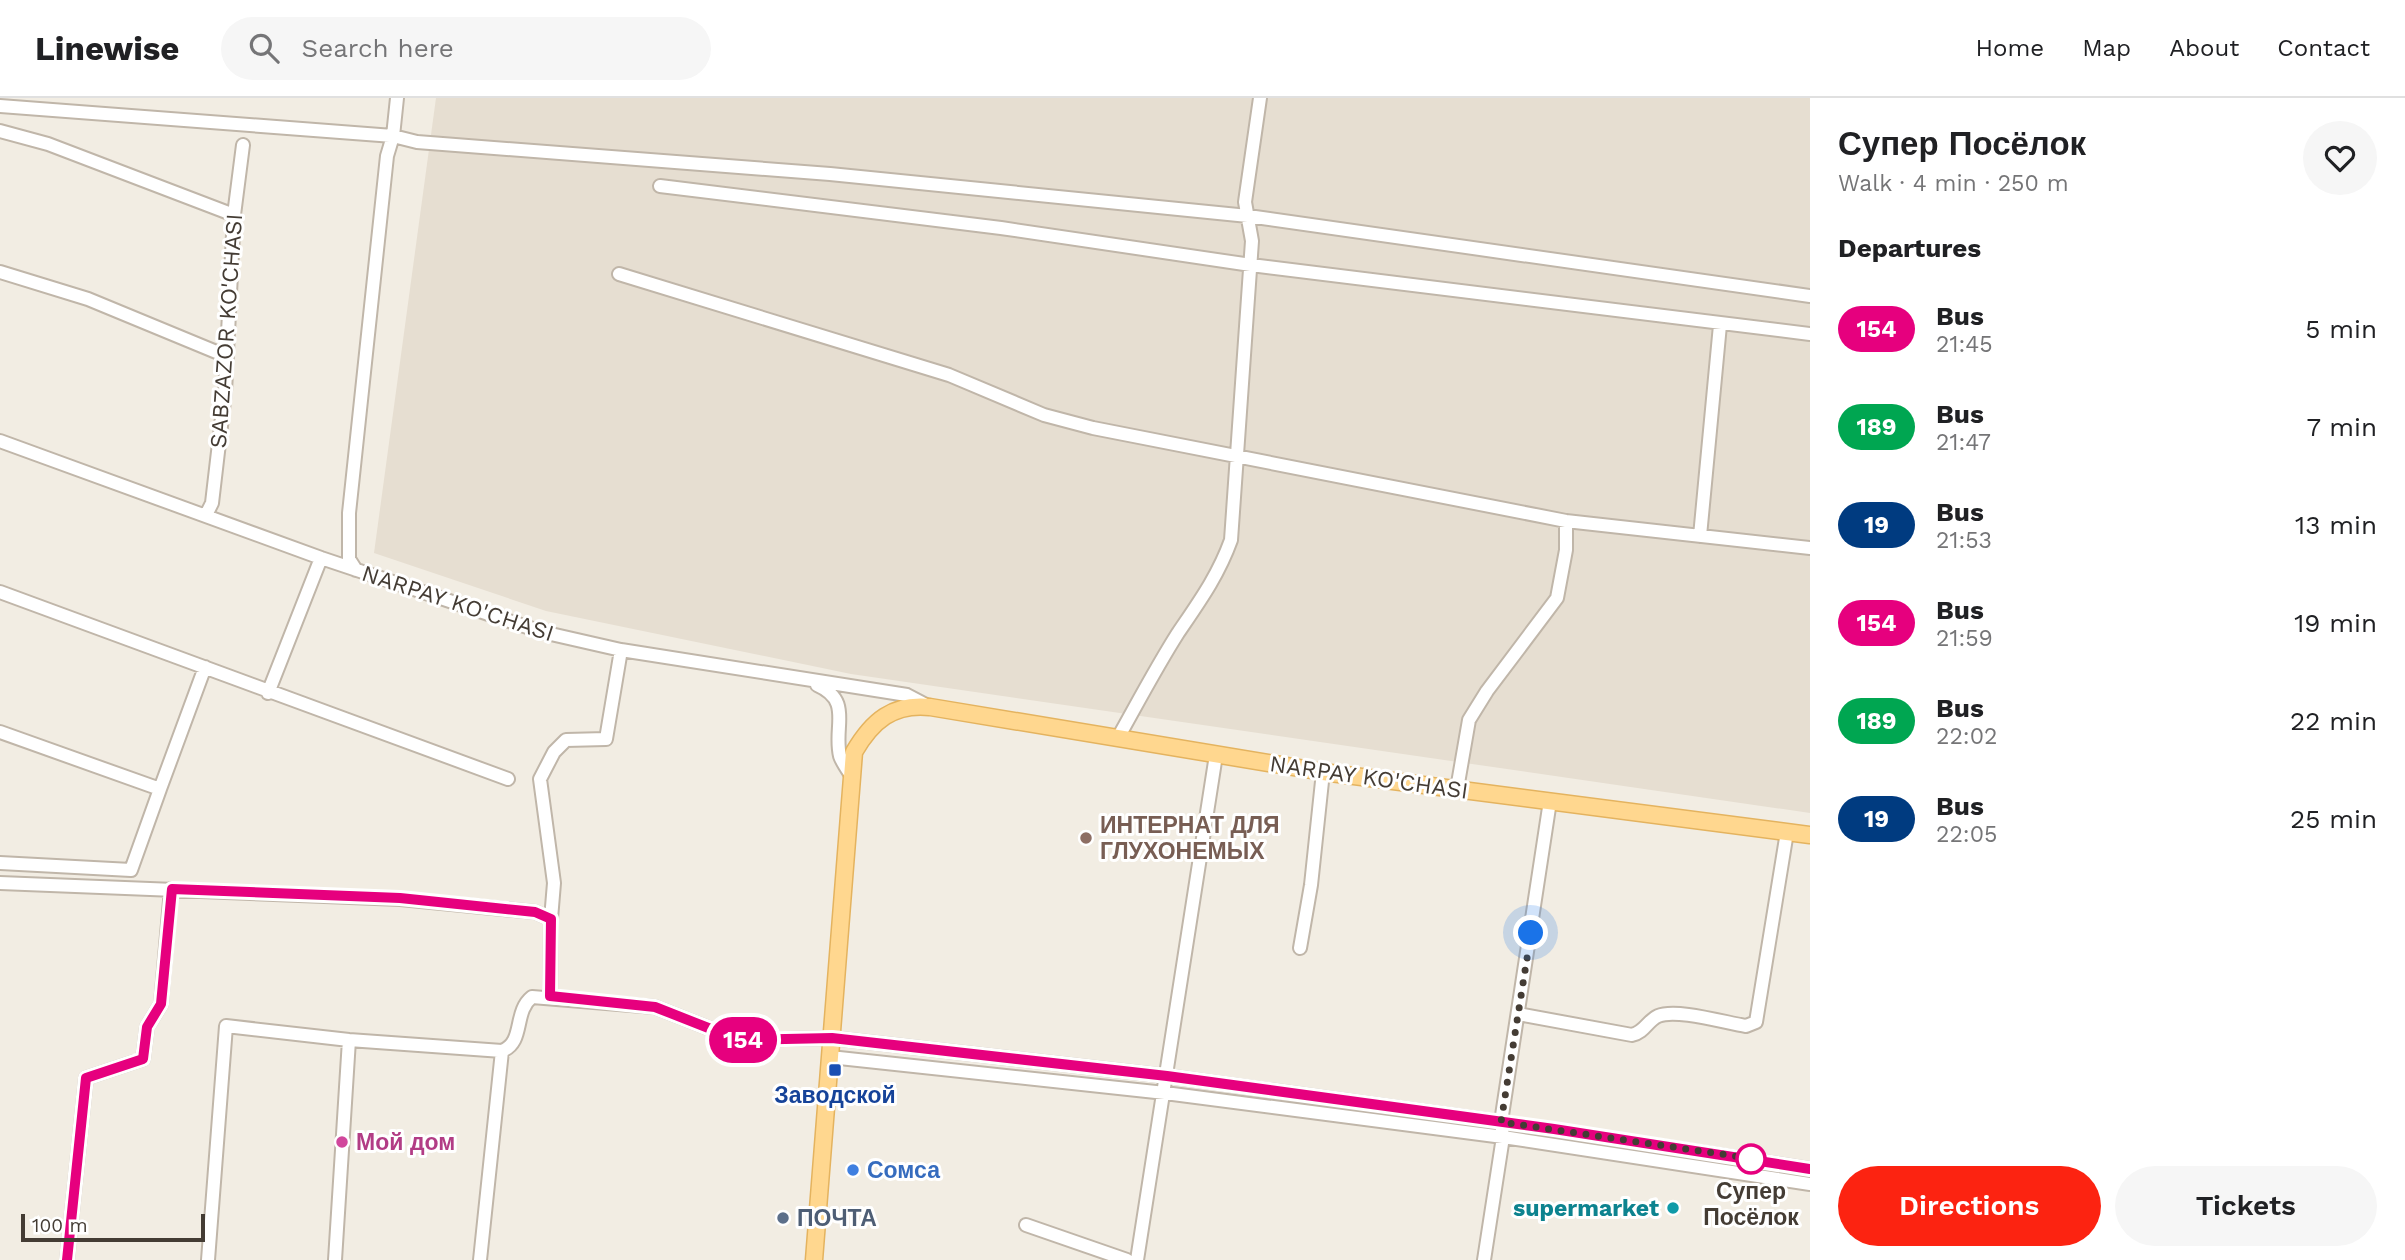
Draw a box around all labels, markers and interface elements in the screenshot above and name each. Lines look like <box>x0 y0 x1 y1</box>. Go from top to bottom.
search box <box>221 17 711 80</box>
text: Linewise <box>35 29 179 68</box>
icon: search <box>245 29 283 67</box>
text: Search here <box>301 33 454 63</box>
text: Home <box>1976 34 2044 62</box>
text: Map <box>2082 34 2131 62</box>
text: About <box>2169 34 2239 62</box>
text: Contact <box>2277 34 2370 62</box>
button: heart <box>2303 121 2377 195</box>
text: Супер Посёлок <box>1838 124 2086 163</box>
text: Walk · 4 min · 250 m <box>1838 170 2069 197</box>
street label: SABZAZOR KO'CHASI <box>205 213 248 449</box>
text: Departures <box>1838 233 1981 263</box>
text: Bus <box>1936 301 1984 331</box>
text: 5 min <box>2305 314 2377 344</box>
text: 154 <box>1857 315 1896 343</box>
text: 21:45 <box>1936 331 1993 358</box>
text: Bus <box>1936 399 1984 429</box>
text: 7 min <box>2307 412 2377 442</box>
text: 189 <box>1856 413 1897 441</box>
text: 21:47 <box>1936 429 1991 456</box>
text: Bus <box>1936 497 1984 527</box>
text: 13 min <box>2295 510 2377 540</box>
text: 19 <box>1864 511 1889 539</box>
text: 21:53 <box>1936 527 1992 554</box>
street label: NARPAY KO'CHASI <box>358 560 557 647</box>
text: Bus <box>1936 595 1984 625</box>
text: 19 min <box>2294 608 2377 638</box>
text: 154 <box>1857 609 1896 637</box>
text: 21:59 <box>1936 625 1993 652</box>
text: Bus <box>1936 693 1984 723</box>
text: 22 min <box>2290 706 2377 736</box>
text: 189 <box>1856 707 1897 735</box>
text: 22:02 <box>1936 723 1997 750</box>
street label: NARPAY KO'CHASI <box>1268 750 1470 805</box>
text: Bus <box>1936 791 1984 821</box>
text: 25 min <box>2290 804 2377 834</box>
text: 19 <box>1864 805 1889 833</box>
place label: ИНТЕРНАТ ДЛЯ ГЛУХОНЕМЫХ <box>1100 812 1280 865</box>
text: 22:05 <box>1936 821 1997 848</box>
marker: ИНТЕРНАТ ДЛЯ ГЛУХОНЕМЫХ <box>1078 830 1094 846</box>
your location <box>1513 915 1548 950</box>
line badge: 154 <box>703 1017 783 1063</box>
text: 154 <box>723 1026 763 1054</box>
marker: Заводской <box>827 1062 843 1078</box>
place label: Заводской <box>774 1082 896 1109</box>
place label: Мой дом <box>356 1129 455 1156</box>
marker: Мой дом <box>334 1134 350 1150</box>
marker: Супер Посёлок <box>1736 1144 1766 1174</box>
place label: Сомса <box>867 1157 940 1184</box>
marker: Сомса <box>845 1162 861 1178</box>
button: Directions <box>1838 1166 2101 1246</box>
button: Tickets <box>2115 1166 2377 1246</box>
place label: Супер Посёлок <box>1703 1178 1799 1231</box>
place label: supermarket <box>1513 1195 1659 1222</box>
marker: supermarket <box>1665 1200 1681 1216</box>
place label: ПОЧТА <box>797 1205 877 1232</box>
marker: ПОЧТА <box>775 1210 791 1226</box>
scale bar <box>21 1211 205 1243</box>
text: 100 m <box>32 1214 88 1237</box>

